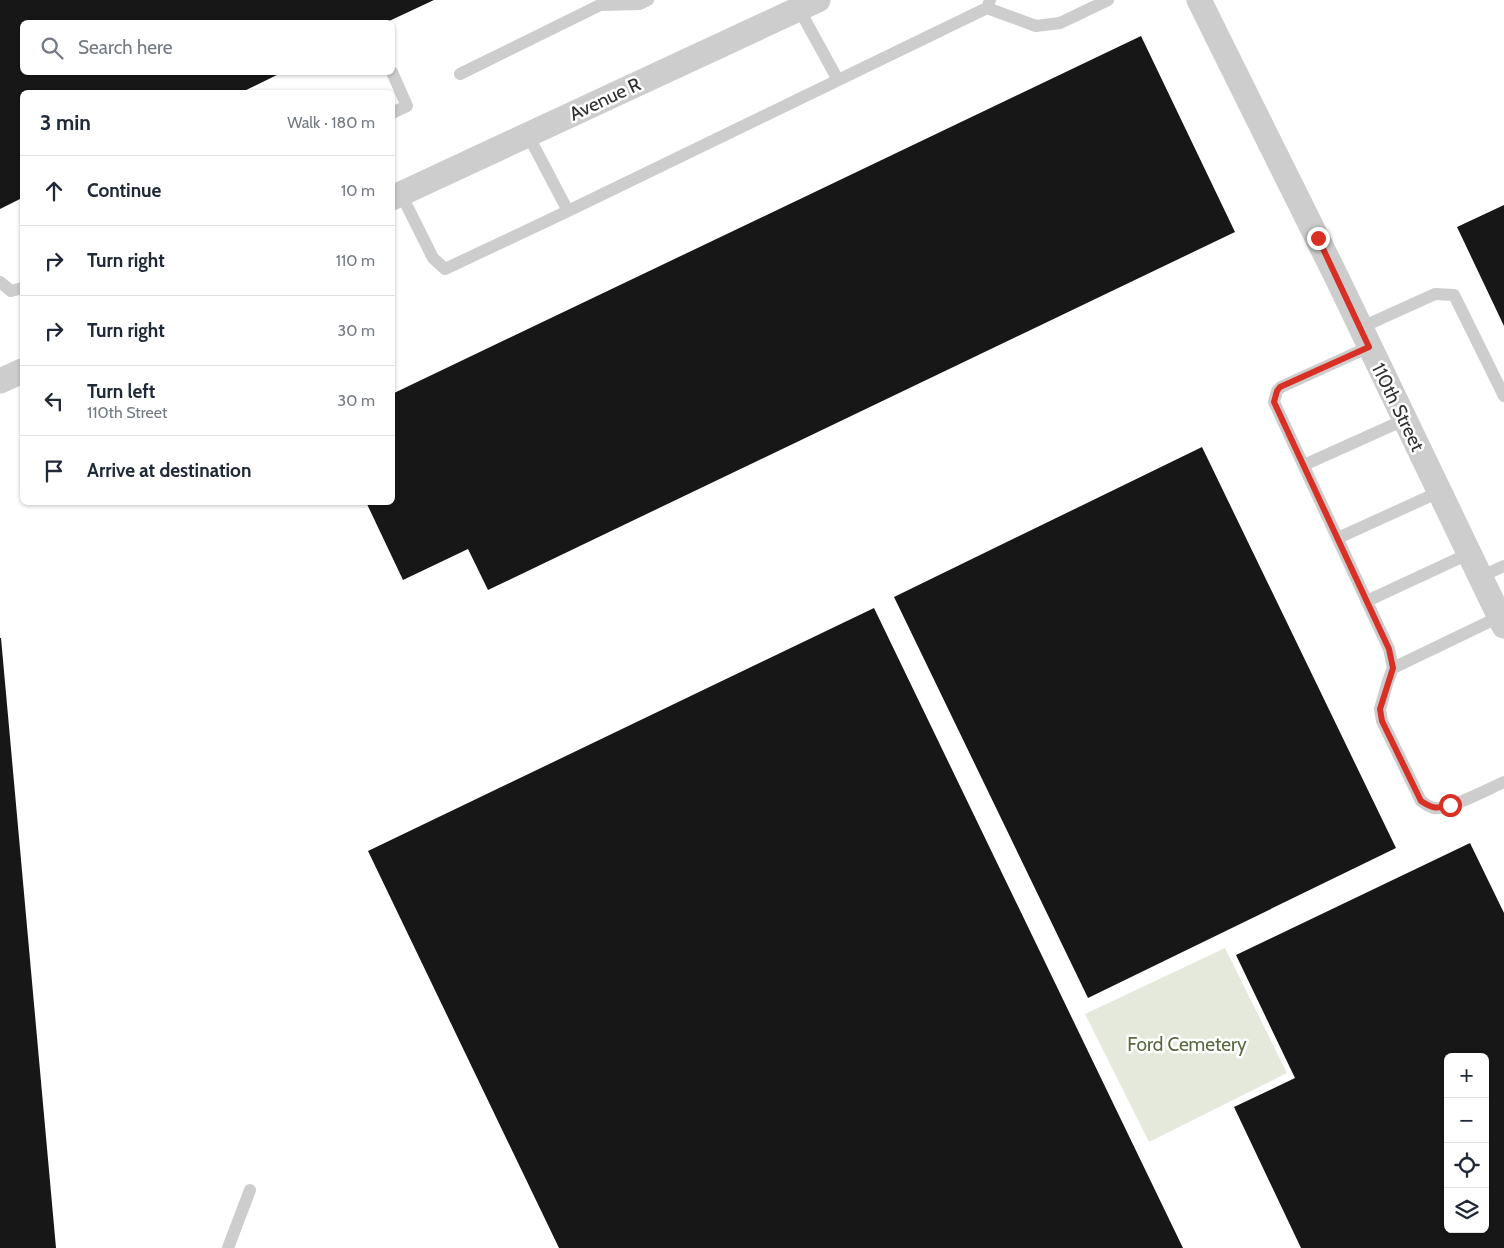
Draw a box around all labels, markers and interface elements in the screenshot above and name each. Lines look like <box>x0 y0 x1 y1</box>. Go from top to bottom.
search box <box>20 20 395 75</box>
icon: search <box>38 34 66 62</box>
text: Search here <box>78 36 172 59</box>
street label: Avenue R <box>566 72 645 125</box>
text: 3 min <box>40 110 91 135</box>
text: Walk · 180 m <box>287 113 375 132</box>
icon: ahead <box>40 177 68 205</box>
text: Continue <box>87 179 161 202</box>
text: 10 m <box>341 181 375 200</box>
route end <box>1307 227 1330 250</box>
icon: right <box>40 247 68 275</box>
text: Turn right <box>87 249 165 272</box>
text: 110 m <box>336 251 375 270</box>
icon: right <box>40 317 68 345</box>
text: Turn right <box>87 319 165 342</box>
text: 30 m <box>338 321 375 340</box>
street label: 110th Street <box>1367 359 1430 455</box>
text: Turn left <box>87 380 155 403</box>
icon: left <box>40 387 68 415</box>
text: 30 m <box>338 391 375 410</box>
text: 110th Street <box>87 403 167 422</box>
icon: arrive <box>40 457 68 485</box>
text: Arrive at destination <box>87 459 251 482</box>
route start <box>1439 794 1462 817</box>
park label: Ford Cemetery <box>1127 1033 1247 1056</box>
map controls <box>1444 1053 1489 1233</box>
button: + <box>1444 1053 1489 1098</box>
button: − <box>1444 1098 1489 1143</box>
button: locate <box>1444 1143 1489 1188</box>
button: layers <box>1444 1188 1489 1233</box>

